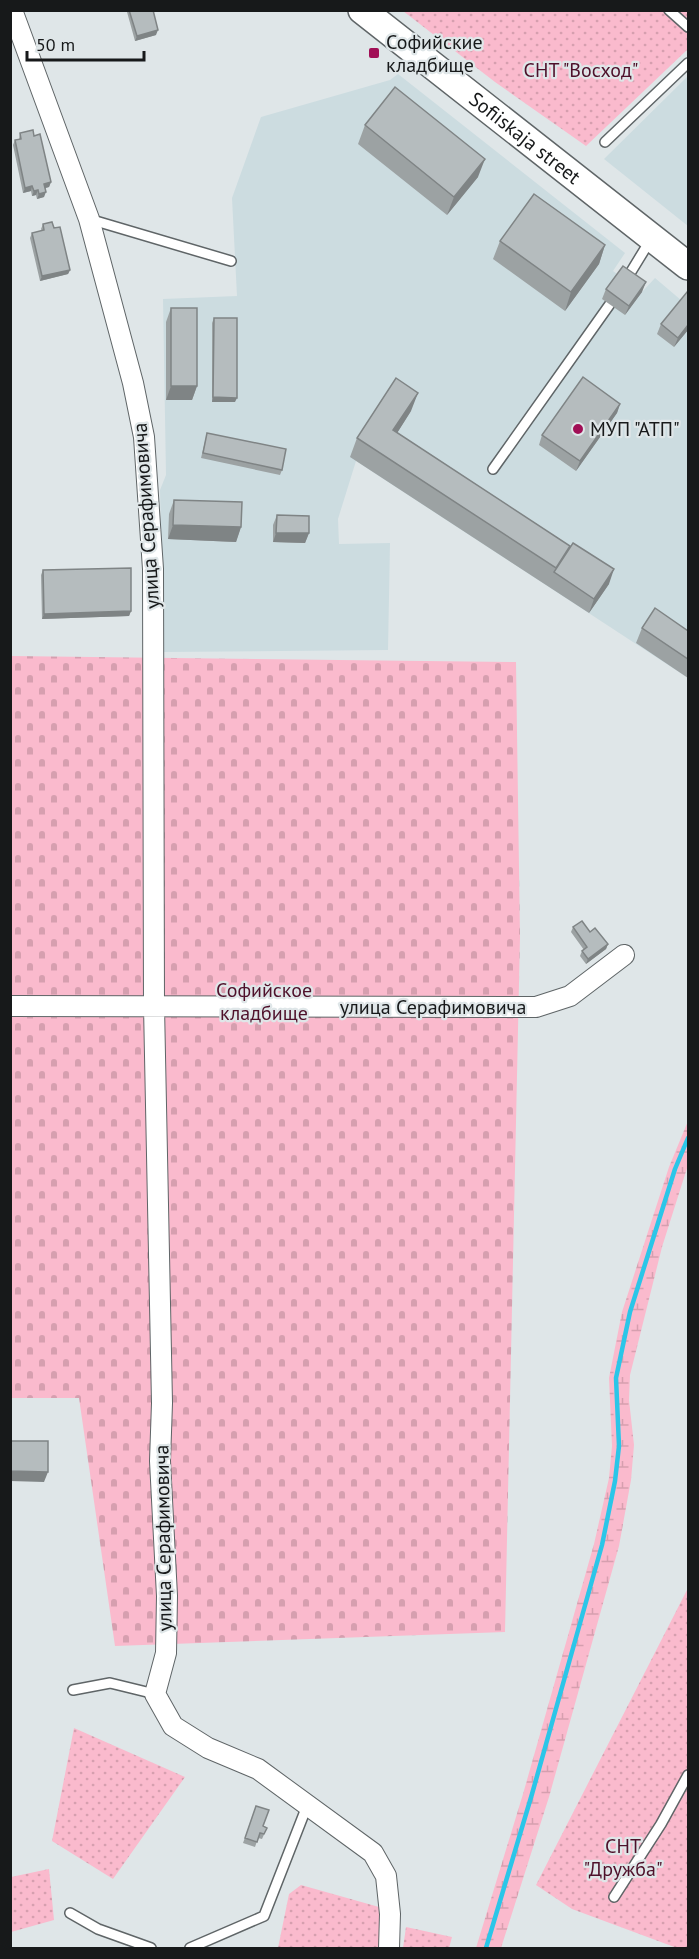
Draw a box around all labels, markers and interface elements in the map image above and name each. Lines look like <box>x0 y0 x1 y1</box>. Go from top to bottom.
scale bar <box>27 24 144 62</box>
place label: Софийские кладбище <box>386 29 483 78</box>
text: 50 m <box>36 33 75 56</box>
marker: Софийские кладбище <box>367 46 381 60</box>
park label: СНТ "Восход" <box>524 57 638 83</box>
street label: Sofiiskaja street <box>464 86 586 190</box>
place label: МУП "АТП" <box>590 416 680 442</box>
street label: улица Серафимовича <box>127 422 165 610</box>
marker: МУП "АТП" <box>571 422 585 436</box>
park label: Софийское кладбище <box>216 977 312 1026</box>
street label: улица Серафимовича <box>340 994 526 1020</box>
street label: улица Серафимовича <box>148 1444 178 1632</box>
park label: СНТ "Дружба" <box>583 1833 663 1882</box>

